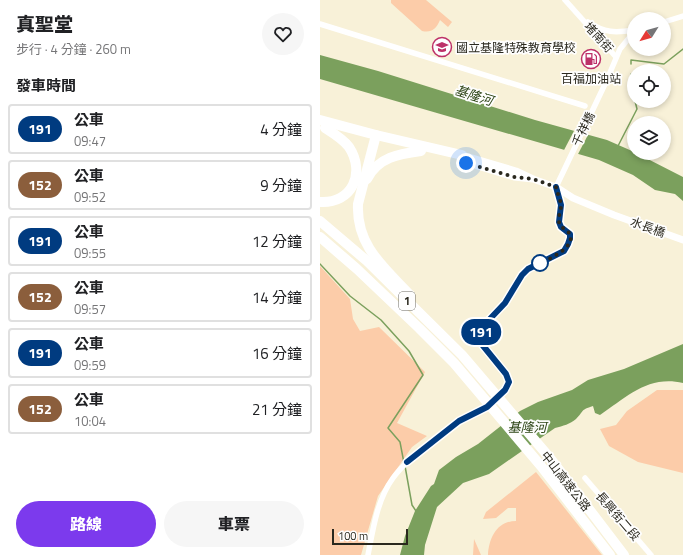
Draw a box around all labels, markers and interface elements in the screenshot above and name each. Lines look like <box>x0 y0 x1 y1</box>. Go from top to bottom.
text: 真聖堂 <box>16 9 73 38</box>
north arrow <box>627 12 671 56</box>
map controls <box>627 12 671 160</box>
button: heart <box>262 13 304 55</box>
street label: 堵南街 <box>580 17 618 57</box>
school or university icon: 國立基隆特殊教育學校 <box>431 36 453 58</box>
place label: 國立基隆特殊教育學校 <box>456 38 576 57</box>
text: 步行 · 4 分鐘 · 260 m <box>16 39 131 59</box>
fuel station icon: 百福加油站 <box>580 48 602 70</box>
button: locate <box>627 64 671 108</box>
place label: 百福加油站 <box>561 69 621 88</box>
text: 發車時間 <box>16 74 76 97</box>
water label: 基隆河 <box>452 80 498 111</box>
text: 公車 <box>74 108 104 131</box>
street label: 千祥橋 <box>567 109 599 149</box>
button: layers <box>627 116 671 160</box>
text: 191 <box>28 118 52 139</box>
text: 4 分鐘 <box>260 118 302 141</box>
text: 09:47 <box>74 131 106 151</box>
your location <box>456 153 476 173</box>
text: 公車 <box>74 164 104 187</box>
text: 152 <box>28 174 52 195</box>
text: 9 分鐘 <box>260 174 302 197</box>
text: 09:52 <box>74 187 106 207</box>
street label: 水長橋 <box>628 212 668 242</box>
text: 公車 <box>74 220 104 243</box>
text: 191 <box>28 230 52 251</box>
text: 12 分鐘 <box>252 230 302 253</box>
text: 09:55 <box>74 243 106 263</box>
unlabelled marker <box>531 254 549 272</box>
text: 公車 <box>74 276 104 299</box>
text: 152 <box>28 286 52 307</box>
text: 14 分鐘 <box>252 286 302 309</box>
road number: 1 <box>399 292 415 310</box>
text: 09:57 <box>74 299 106 319</box>
line badge: 191 <box>458 319 504 345</box>
text: 191 <box>469 321 493 342</box>
text: 公車 <box>74 332 104 355</box>
text: 191 <box>28 342 52 363</box>
text: 16 分鐘 <box>252 342 302 365</box>
text: 09:59 <box>74 355 106 375</box>
text: 公車 <box>74 388 104 411</box>
text: 152 <box>28 398 52 419</box>
text: 21 分鐘 <box>252 398 302 421</box>
text: 10:04 <box>74 411 106 431</box>
water label: 基隆河 <box>507 417 549 437</box>
street label: 中山高速公路 <box>536 447 596 515</box>
street label: 長興街二段 <box>591 487 645 545</box>
button: 路線 <box>16 501 156 547</box>
button: 車票 <box>164 501 304 547</box>
scale bar <box>332 527 408 546</box>
text: 100 m <box>338 528 368 544</box>

